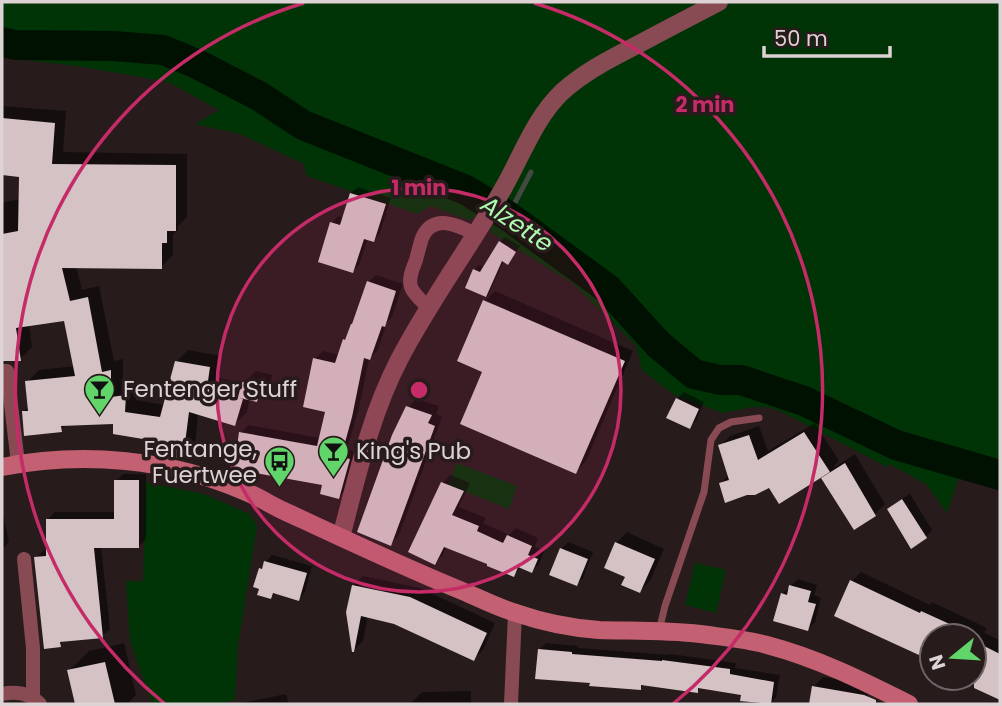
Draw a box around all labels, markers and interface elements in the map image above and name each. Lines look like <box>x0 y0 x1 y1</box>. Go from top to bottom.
scale bar <box>764 14 890 58</box>
text: 50 m <box>774 24 828 53</box>
text: 2 min <box>675 90 735 119</box>
text: 1 min <box>392 173 446 202</box>
water label: Alzette <box>474 187 560 260</box>
bar icon: Fentenger Stuff <box>83 372 117 416</box>
place label: Fentenger Stuff <box>123 373 297 405</box>
centre of rings <box>407 378 431 402</box>
place label: Fentange, Fuertwee <box>143 433 257 491</box>
bar icon: King's Pub <box>316 434 350 478</box>
place label: King's Pub <box>356 435 471 467</box>
bus stop icon: Fentange, Fuertwee <box>263 445 297 489</box>
north arrow <box>918 622 988 692</box>
text: N <box>922 651 952 673</box>

